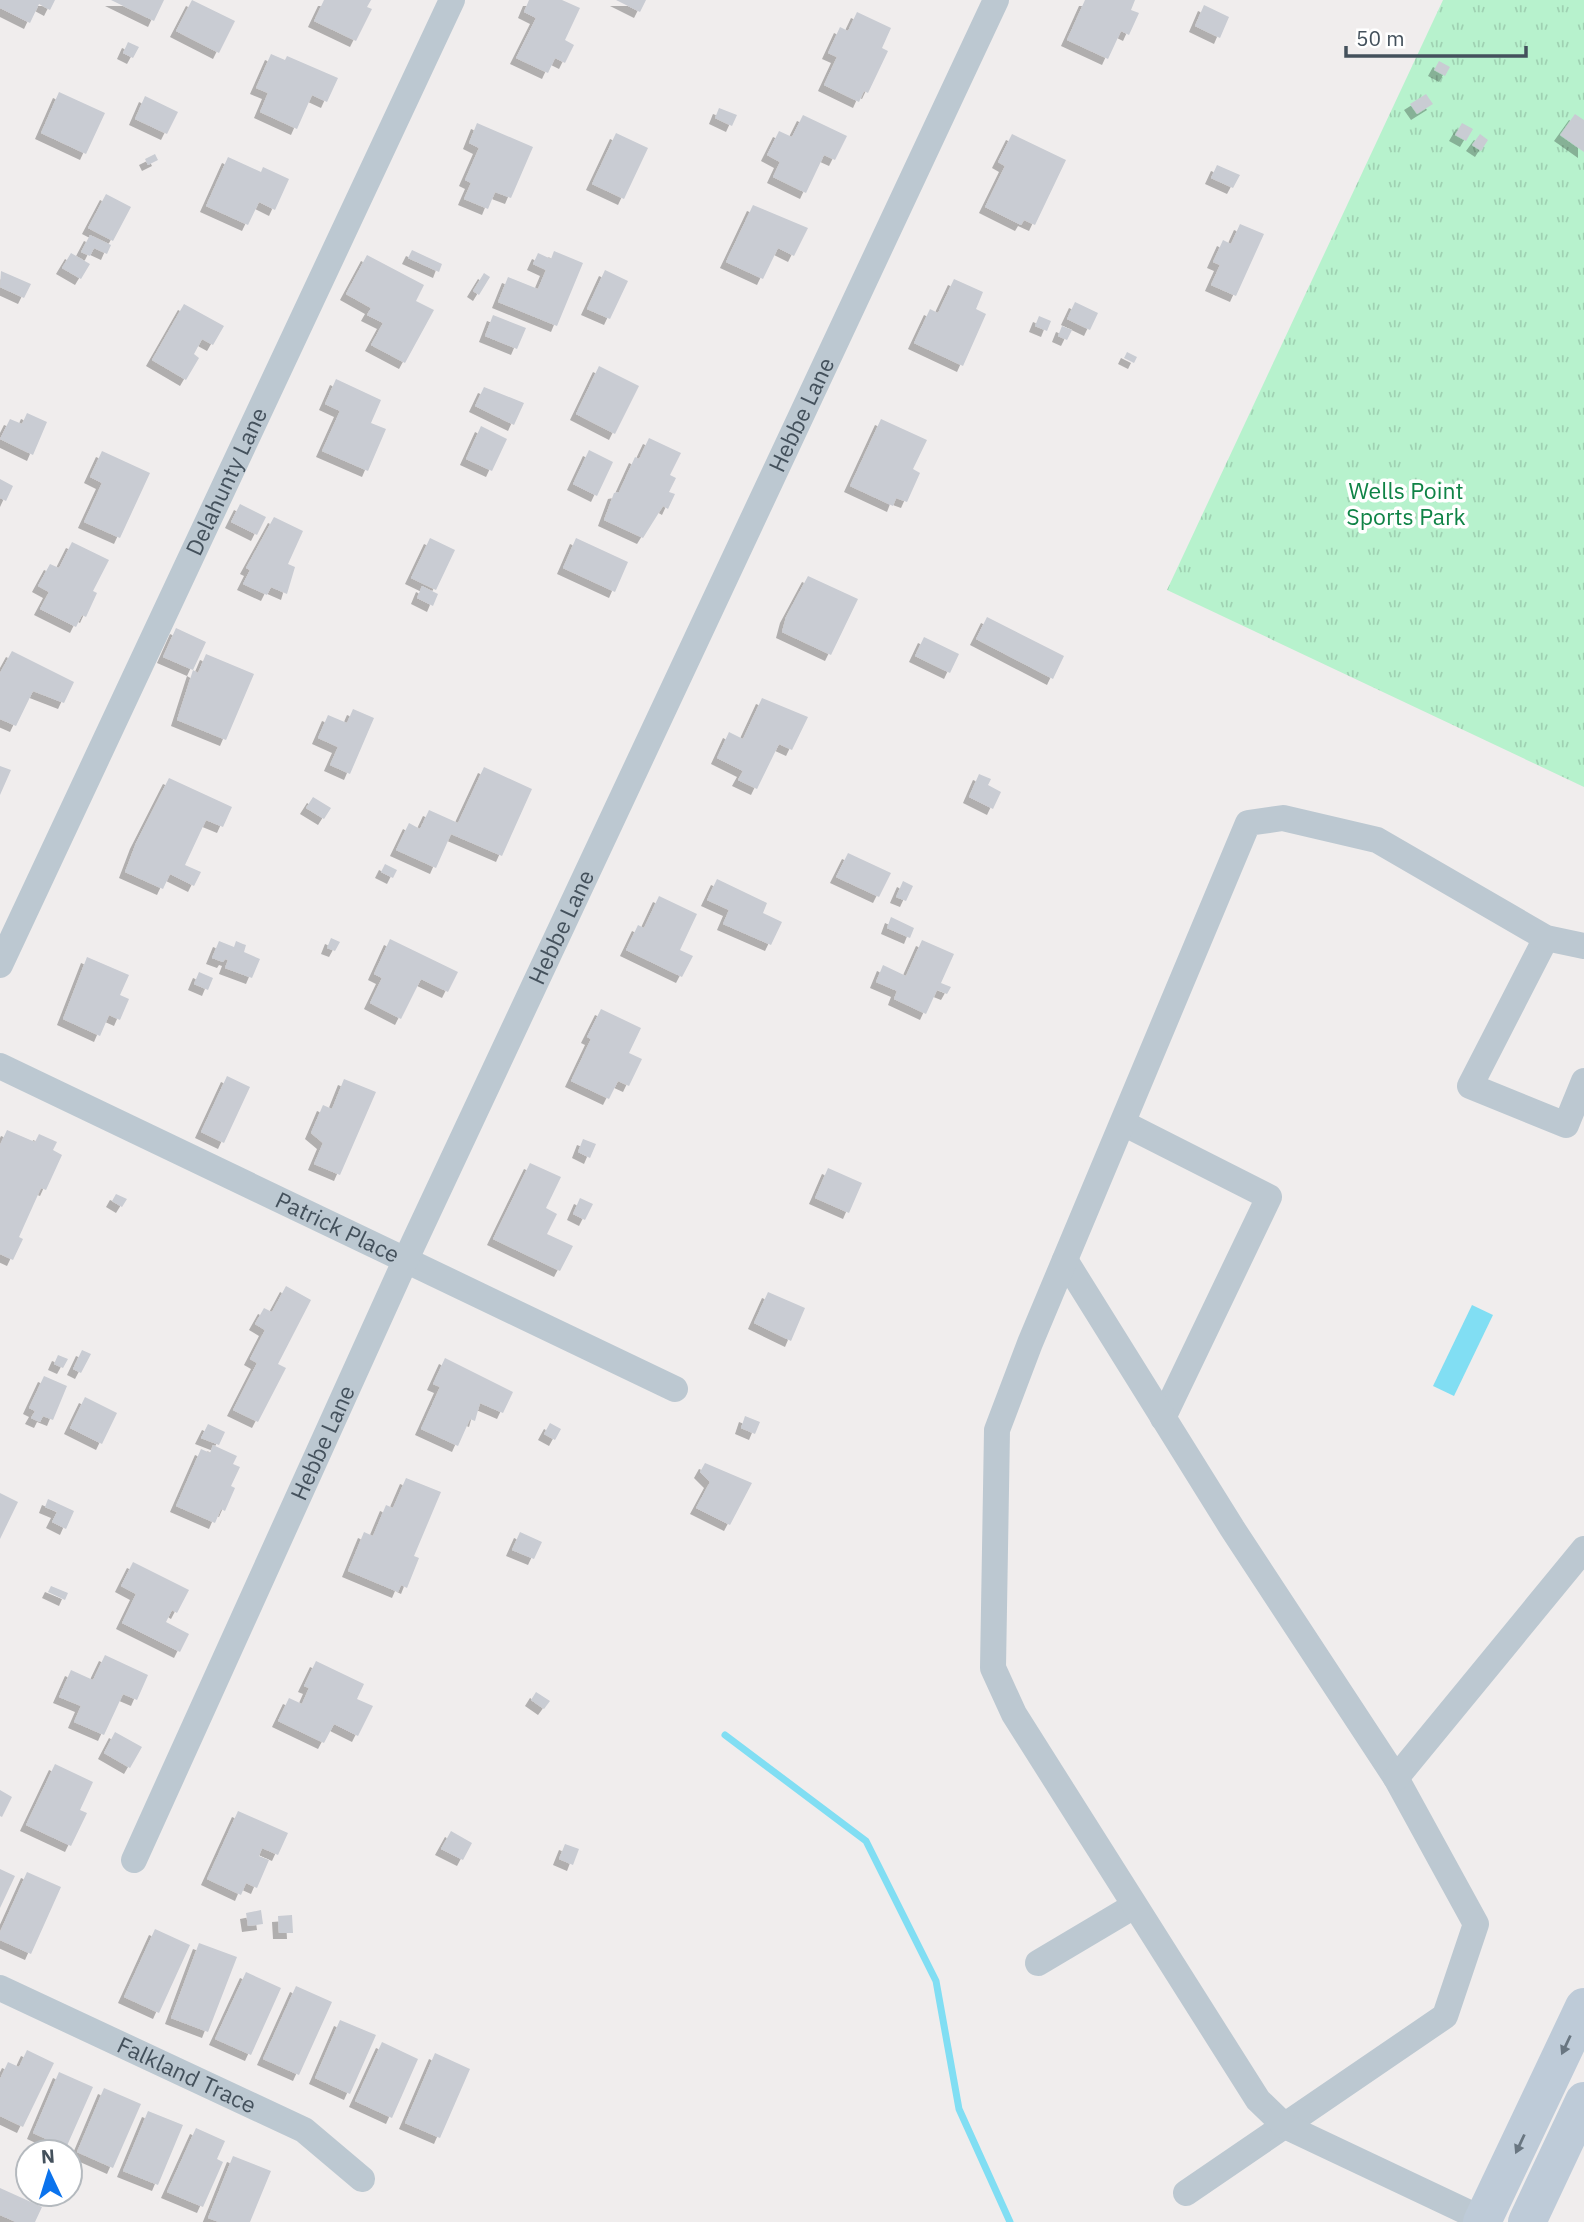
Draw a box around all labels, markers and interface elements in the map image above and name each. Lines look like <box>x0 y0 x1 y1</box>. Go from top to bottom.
scale bar <box>1346 14 1526 58</box>
text: 50 m <box>1356 24 1405 52</box>
street label: Hebbe Lane <box>761 352 840 477</box>
street label: Delahunty Lane <box>178 402 273 560</box>
park label: Wells Point Sports Park <box>1346 475 1466 531</box>
street label: Hebbe Lane <box>521 865 600 989</box>
street label: Patrick Place <box>271 1184 405 1269</box>
street label: Hebbe Lane <box>283 1380 361 1505</box>
street label: Falkland Trace <box>113 2029 261 2120</box>
one-way arrow <box>1561 2035 1572 2055</box>
one-way arrow <box>1514 2134 1525 2154</box>
north arrow <box>14 2138 84 2208</box>
text: N <box>40 2144 56 2168</box>

